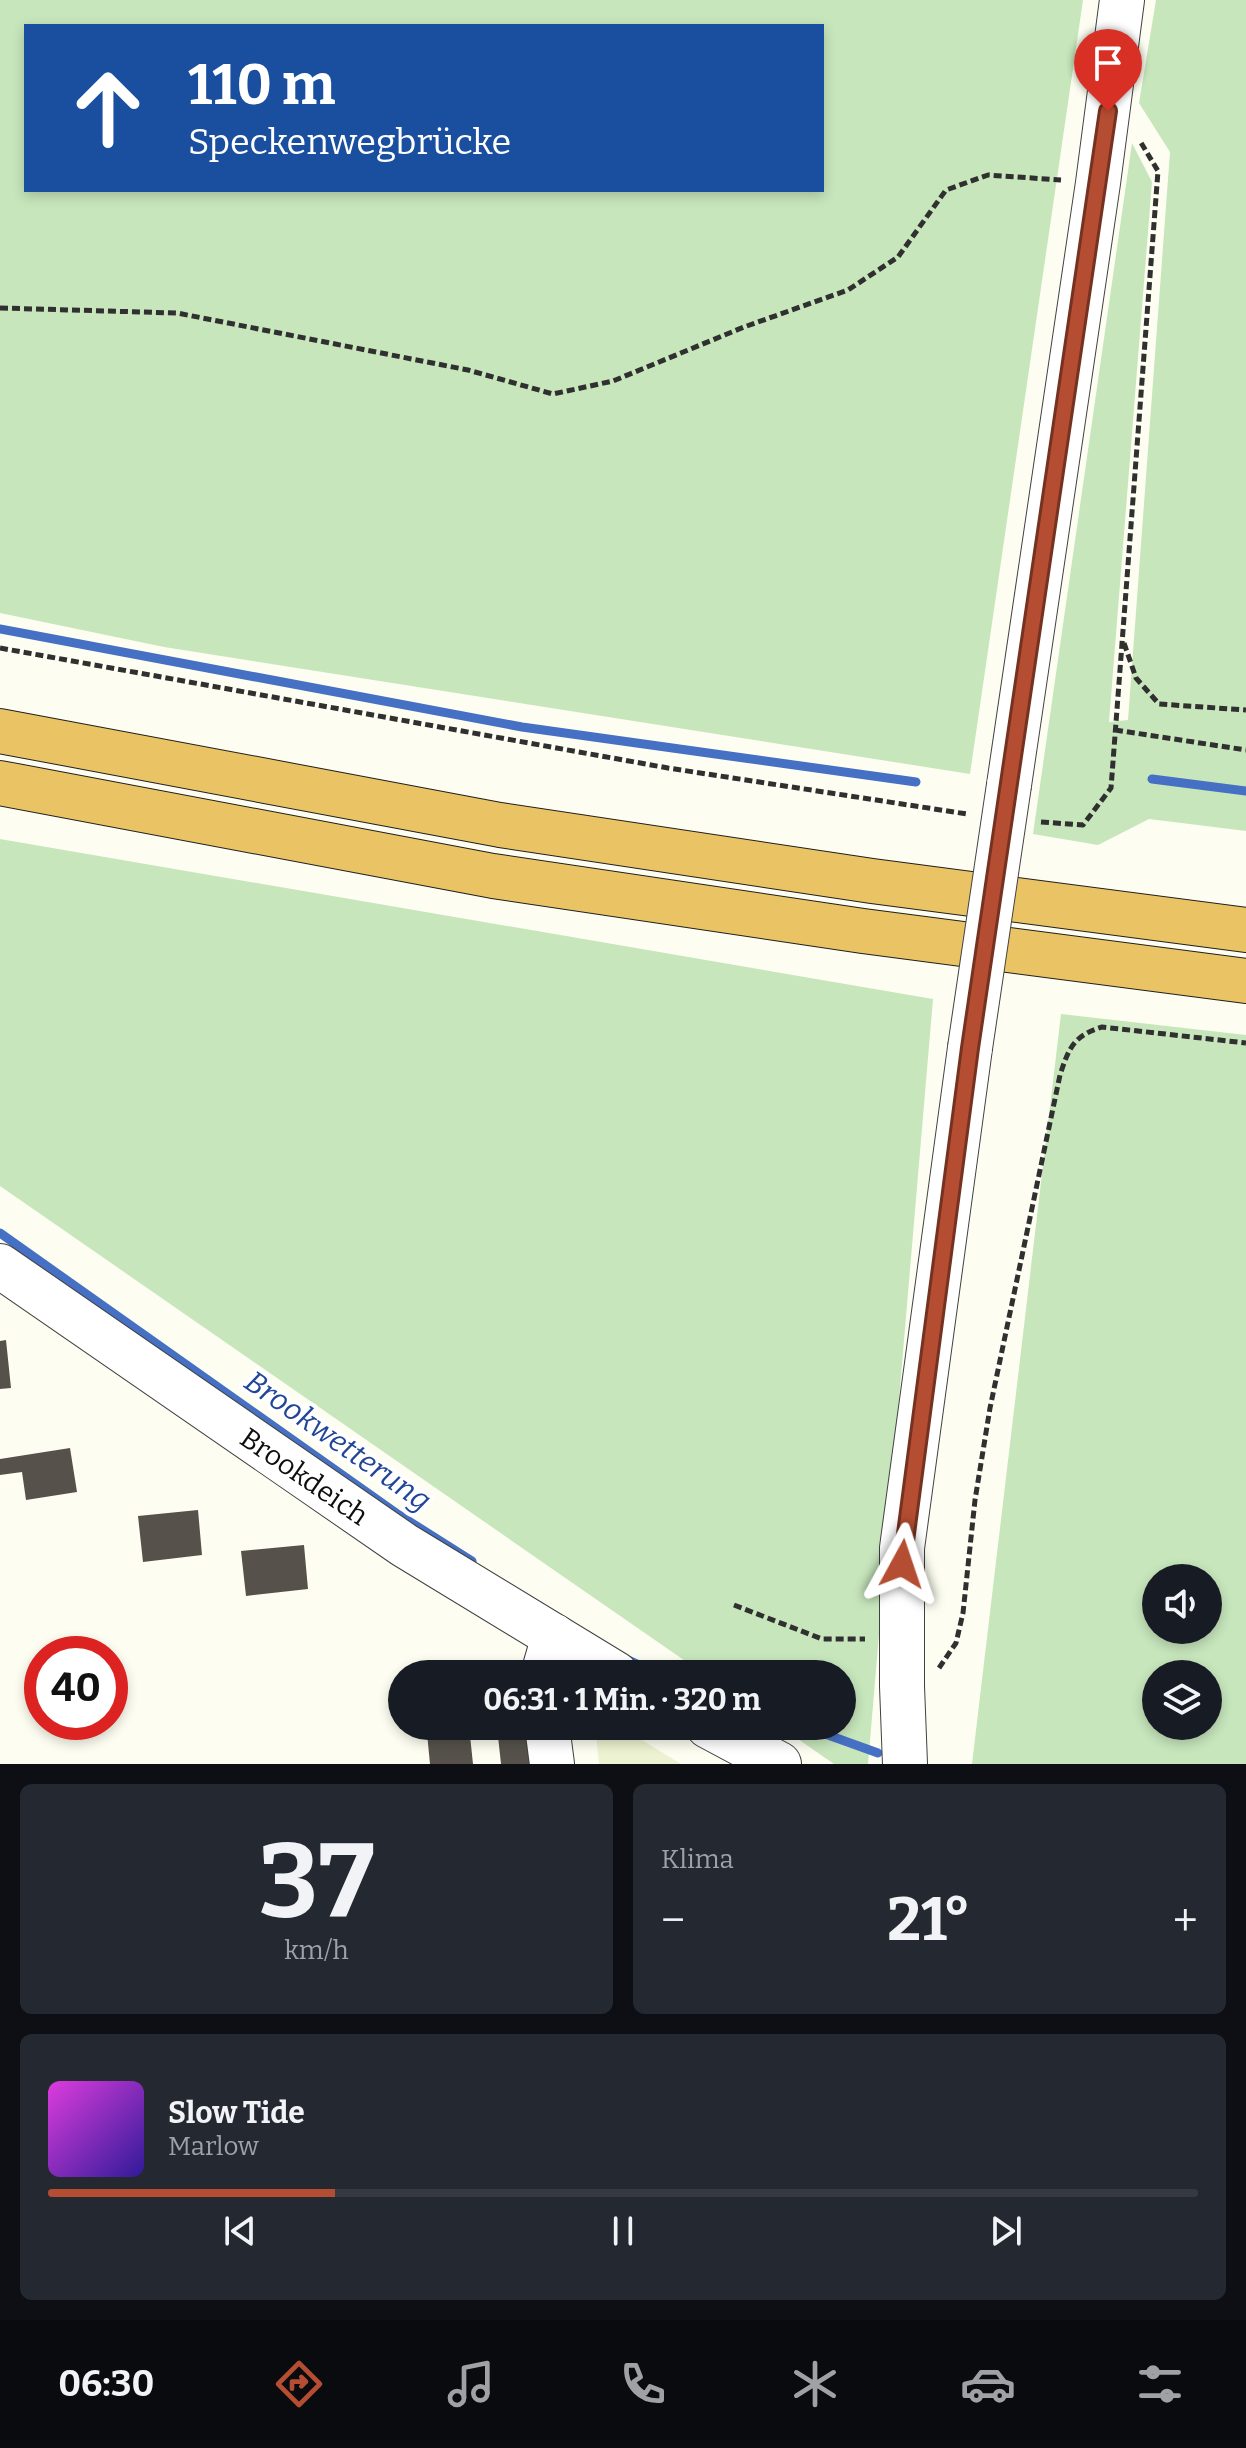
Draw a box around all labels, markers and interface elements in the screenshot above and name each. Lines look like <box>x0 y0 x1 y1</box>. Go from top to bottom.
pin <box>1074 29 1142 111</box>
icon: arrive <box>1086 41 1130 85</box>
text: 110 m <box>188 52 335 119</box>
icon: ahead <box>56 56 160 160</box>
text: Speckenwegbrücke <box>188 120 511 164</box>
water label: Brookwetterung <box>238 1363 438 1519</box>
street label: Brookdeich <box>234 1421 375 1532</box>
position arrow <box>860 1522 944 1606</box>
map controls <box>1142 1564 1222 1740</box>
button: sound <box>1142 1564 1222 1644</box>
speed limit sign: 40 <box>24 1636 128 1740</box>
button: layers <box>1142 1660 1222 1740</box>
text: 06:31 · 1 Min. · 320 m <box>483 1682 761 1718</box>
text: 37 <box>259 1820 374 1945</box>
text: Klima <box>661 1844 734 1875</box>
text: 21° <box>887 1884 971 1956</box>
text: − <box>661 1894 685 1947</box>
text: + <box>1173 1894 1198 1947</box>
text: km/h <box>284 1935 349 1966</box>
text: Slow Tide <box>168 2095 305 2131</box>
text: Marlow <box>168 2131 259 2162</box>
icon: previous <box>218 2209 262 2253</box>
icon: pause <box>601 2209 645 2253</box>
icon: next <box>984 2209 1028 2253</box>
icon: directions <box>271 2356 327 2412</box>
icon: music <box>443 2356 499 2412</box>
icon: phone <box>615 2356 671 2412</box>
icon: climate <box>787 2356 843 2412</box>
icon: car <box>960 2356 1016 2412</box>
icon: filters <box>1132 2356 1188 2412</box>
text: 06:30 <box>58 2362 154 2406</box>

